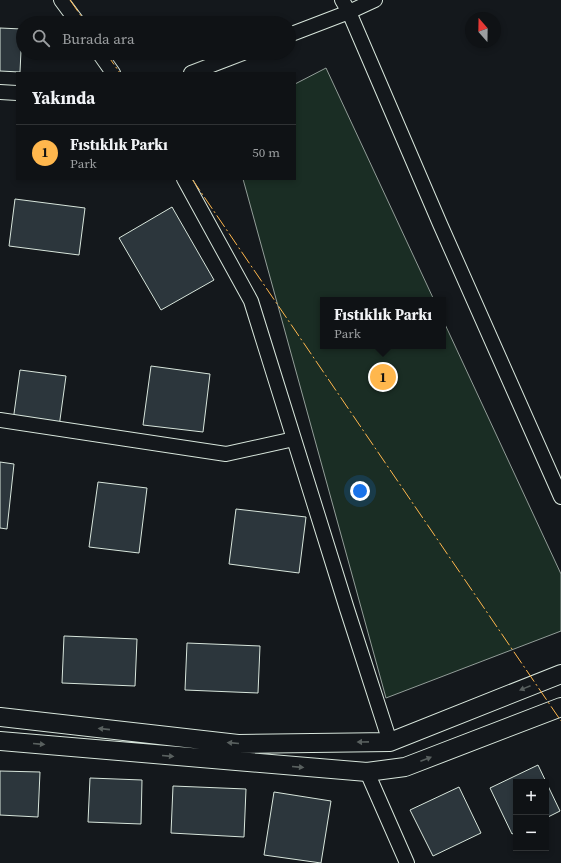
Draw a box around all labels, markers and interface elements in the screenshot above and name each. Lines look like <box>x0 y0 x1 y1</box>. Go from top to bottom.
north arrow <box>465 12 501 48</box>
search box <box>16 16 296 60</box>
icon: search <box>30 27 52 49</box>
text: Burada ara <box>62 28 135 49</box>
text: Yakında <box>32 86 95 110</box>
text: Fıstıklık Parkı <box>70 134 168 155</box>
text: 1 <box>41 144 49 161</box>
text: 50 m <box>252 144 280 161</box>
text: Park <box>70 155 97 172</box>
popup <box>320 297 446 349</box>
text: Fıstıklık Parkı <box>334 304 432 325</box>
text: Park <box>334 325 361 342</box>
pin: 1 <box>370 362 396 392</box>
your location <box>350 481 370 501</box>
one-way arrow <box>519 685 530 691</box>
one-way arrow <box>98 726 110 732</box>
one-way arrow <box>356 739 369 745</box>
one-way arrow <box>227 740 239 746</box>
one-way arrow <box>33 741 45 748</box>
one-way arrow <box>162 752 174 759</box>
one-way arrow <box>420 755 432 761</box>
one-way arrow <box>292 764 304 770</box>
map controls <box>513 779 549 851</box>
button: + <box>513 779 549 815</box>
button: − <box>513 815 549 851</box>

